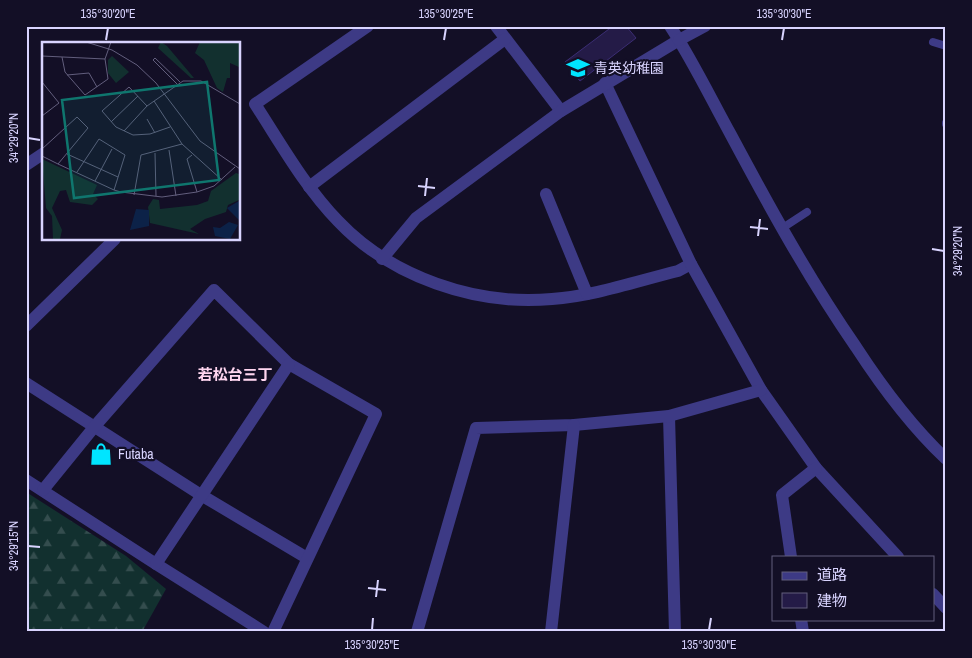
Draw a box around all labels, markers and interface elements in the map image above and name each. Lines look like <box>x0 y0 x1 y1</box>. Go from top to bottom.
text: 135°30'20"E <box>80 6 136 22</box>
text: 135°30'25"E <box>418 6 474 22</box>
text: 135°30'30"E <box>756 6 812 22</box>
inset map <box>42 42 240 240</box>
school or university icon: 青英幼稚園 <box>565 55 591 81</box>
place label: 青英幼稚園 <box>594 59 664 77</box>
text: 34°29'20"N <box>6 113 22 163</box>
text: 34°29'20"N <box>950 226 966 276</box>
district label: 若松台三丁 <box>197 364 273 385</box>
shop icon: Futaba <box>88 441 114 467</box>
place label: Futaba <box>118 445 154 463</box>
text: 34°29'15"N <box>6 521 22 571</box>
legend <box>772 556 934 620</box>
text: 道路 <box>817 564 847 585</box>
text: 建物 <box>817 590 847 611</box>
text: 135°30'25"E <box>344 637 400 653</box>
text: 135°30'30"E <box>681 637 737 653</box>

